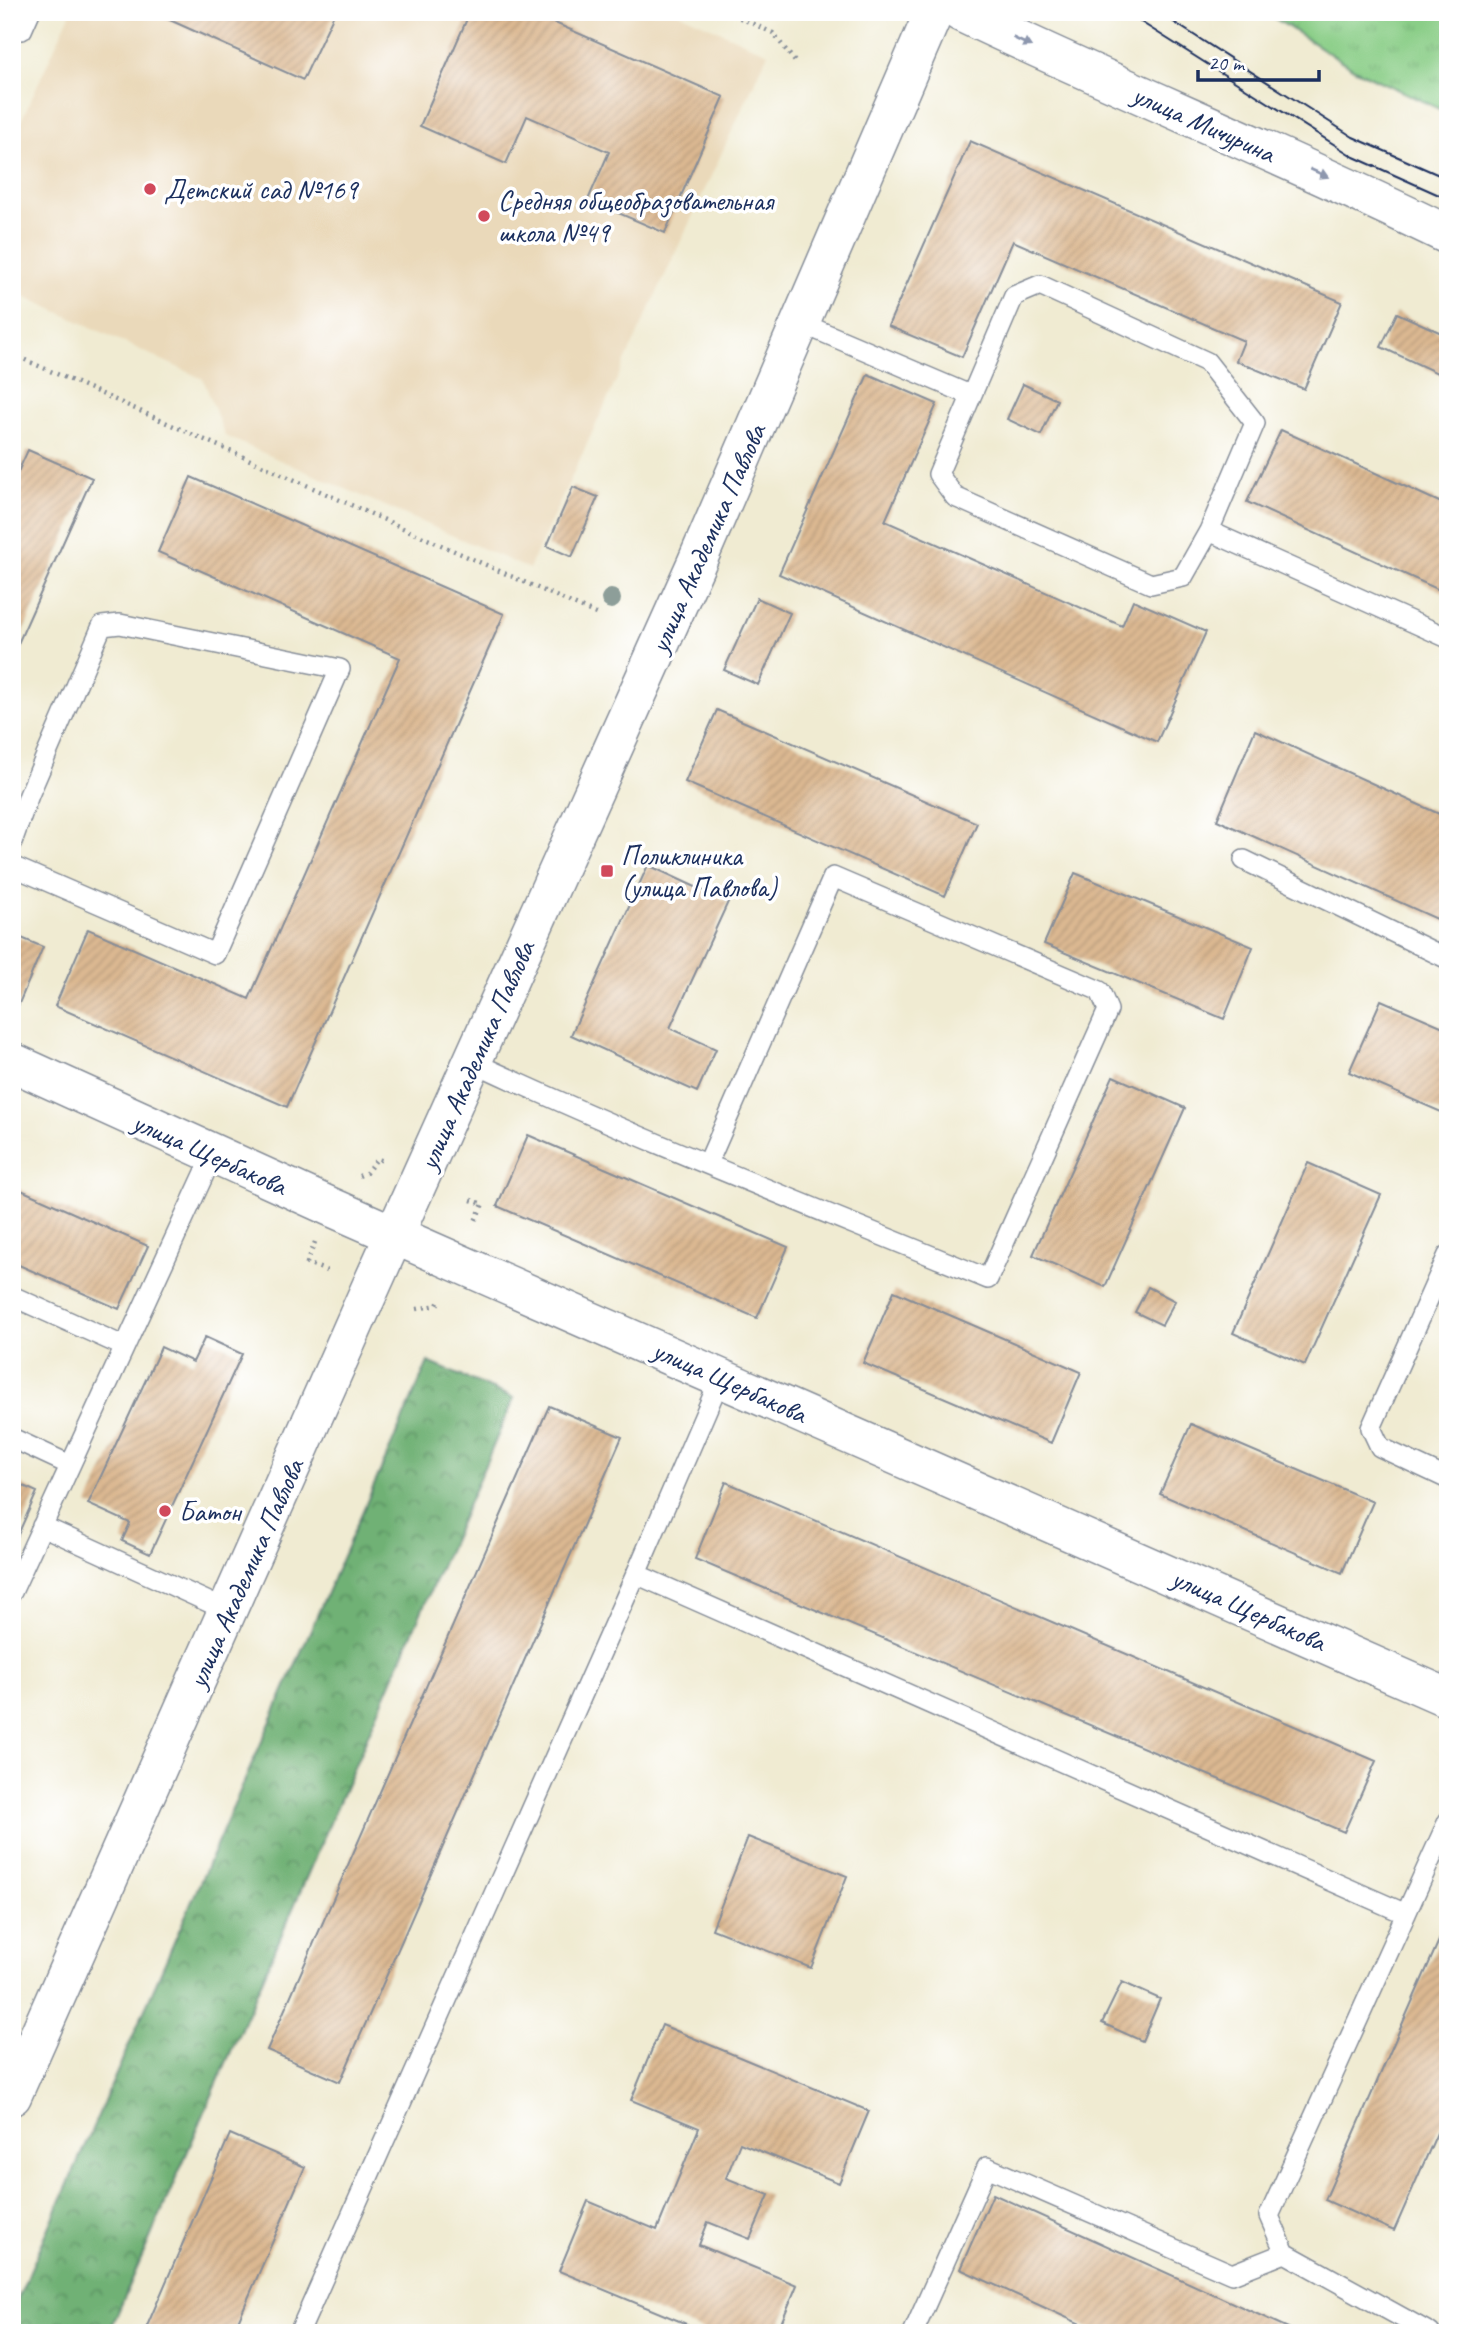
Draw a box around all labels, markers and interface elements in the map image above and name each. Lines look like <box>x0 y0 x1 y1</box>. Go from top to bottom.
one-way arrow <box>1012 36 1032 47</box>
scale bar <box>1198 38 1318 82</box>
text: 20 m <box>1208 50 1246 76</box>
street label: улица Мичурина <box>1125 76 1282 171</box>
one-way arrow <box>1309 168 1330 179</box>
place label: Детский сад №169 <box>164 172 360 207</box>
marker: Детский сад №169 <box>142 181 158 197</box>
place label: Средняя общеобразовательная школа №49 <box>498 183 775 250</box>
marker: Средняя общеобразовательная школа №49 <box>476 208 492 224</box>
street label: улица Академика Павлова <box>641 417 774 660</box>
place label: Поликлиника (улица Павлова) <box>621 838 779 905</box>
marker: Поликлиника (улица Павлова) <box>599 863 615 879</box>
street label: улица Академика Павлова <box>410 934 543 1177</box>
street label: улица Щербакова <box>126 1103 294 1204</box>
street label: улица Щербакова <box>646 1331 814 1432</box>
street label: улица Академика Павлова <box>179 1452 312 1695</box>
place label: Батон <box>179 1494 243 1529</box>
marker: Батон <box>157 1503 173 1519</box>
street label: улица Щербакова <box>1165 1559 1333 1660</box>

